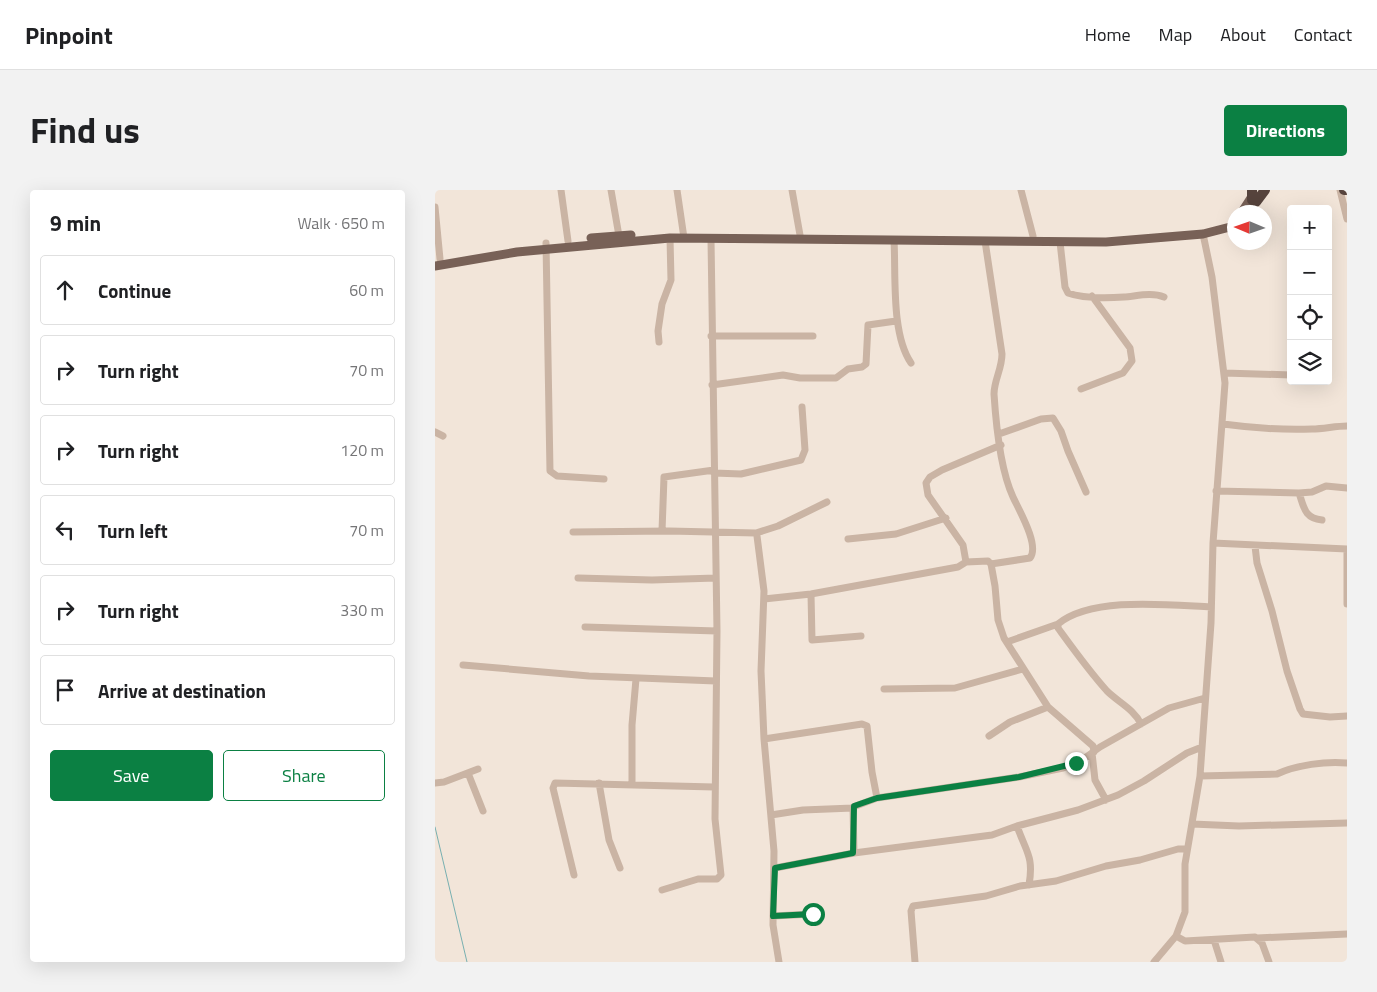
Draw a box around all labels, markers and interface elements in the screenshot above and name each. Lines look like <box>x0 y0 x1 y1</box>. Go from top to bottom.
text: Pinpoint <box>25 17 113 53</box>
text: Home <box>1085 21 1131 48</box>
text: Map <box>1159 21 1192 48</box>
text: About <box>1220 21 1266 48</box>
text: Contact <box>1294 21 1352 48</box>
text: Find us <box>30 103 140 157</box>
button: Directions <box>1224 105 1347 156</box>
north arrow <box>1227 205 1272 250</box>
map controls <box>1287 205 1332 385</box>
button: + <box>1287 205 1332 250</box>
text: 9 min <box>50 207 101 239</box>
text: Walk · 650 m <box>297 211 385 235</box>
button: − <box>1287 250 1332 295</box>
icon: ahead <box>51 276 79 304</box>
text: Continue <box>98 276 171 305</box>
text: 60 m <box>349 278 384 302</box>
button: locate <box>1287 295 1332 340</box>
button: layers <box>1287 340 1332 385</box>
icon: right <box>51 356 79 384</box>
text: Turn right <box>98 356 179 385</box>
text: 70 m <box>349 358 384 382</box>
icon: right <box>51 436 79 464</box>
text: Turn right <box>98 436 179 465</box>
text: 120 m <box>340 438 384 462</box>
icon: left <box>51 516 79 544</box>
text: Turn left <box>98 516 168 545</box>
text: 70 m <box>349 518 384 542</box>
icon: right <box>51 596 79 624</box>
text: Turn right <box>98 596 179 625</box>
text: 330 m <box>340 598 384 622</box>
icon: arrive <box>51 676 79 704</box>
text: Arrive at destination <box>98 676 266 705</box>
button: Save <box>50 750 213 801</box>
button: Share <box>223 750 385 801</box>
route end <box>1065 752 1088 775</box>
route start <box>802 903 825 926</box>

